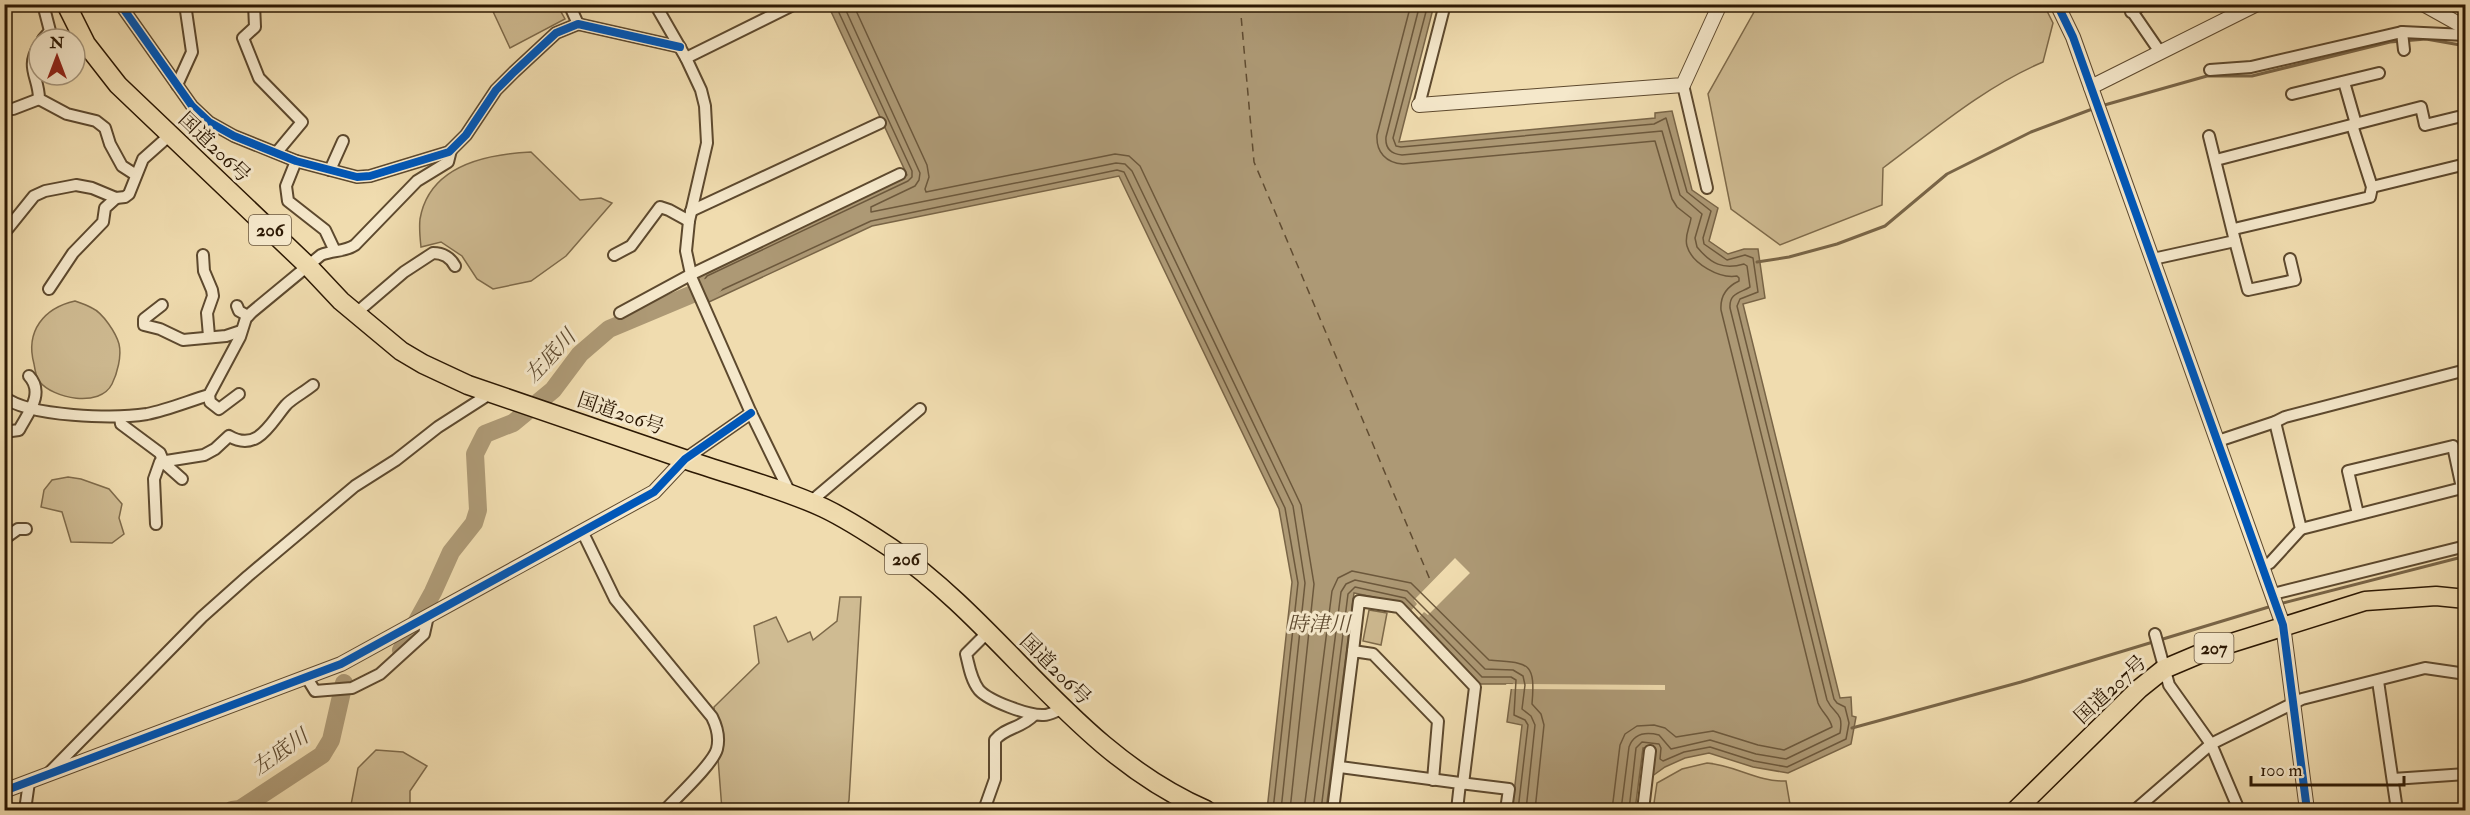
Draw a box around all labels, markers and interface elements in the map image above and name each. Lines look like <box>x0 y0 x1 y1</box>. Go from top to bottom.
north arrow <box>27 27 87 87</box>
text: N <box>49 33 65 53</box>
street label: 国道206号 <box>173 107 256 188</box>
road number: 206 <box>249 215 291 245</box>
water label: 左底川 <box>519 323 583 389</box>
street label: 国道206号 <box>574 387 668 440</box>
road number: 206 <box>885 544 927 574</box>
water label: 時津川 <box>1288 611 1352 638</box>
street label: 国道206号 <box>1015 629 1096 710</box>
road number: 207 <box>2194 633 2234 663</box>
street label: 国道207号 <box>2069 650 2152 729</box>
water label: 左底川 <box>247 722 315 782</box>
scale bar <box>2251 749 2404 787</box>
text: 100 m <box>2260 759 2303 782</box>

